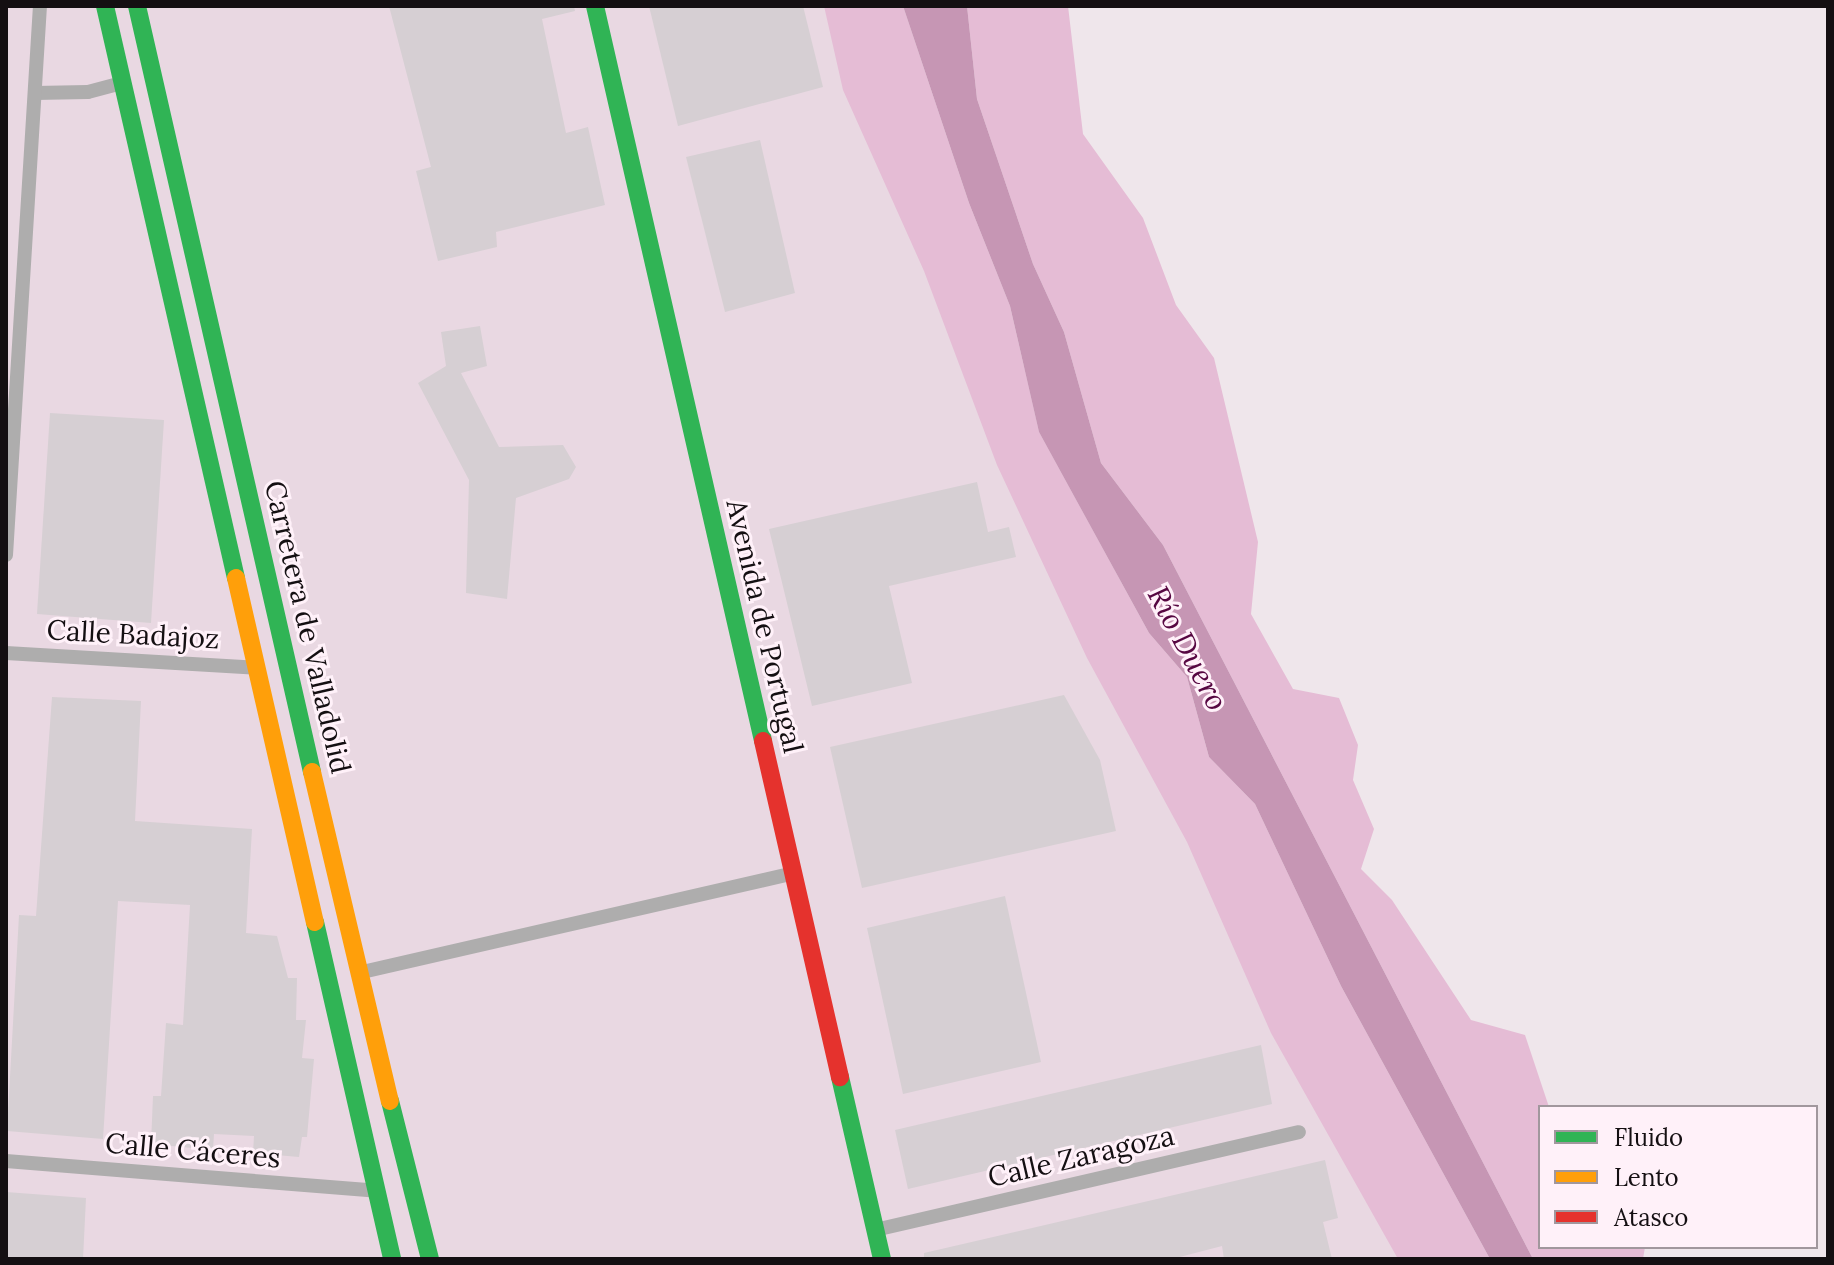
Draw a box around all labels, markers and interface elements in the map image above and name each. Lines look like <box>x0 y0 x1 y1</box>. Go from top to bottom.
street label: Carretera de Valladolid <box>258 477 358 777</box>
street label: Avenida de Portugal <box>719 496 811 756</box>
water label: Río Duero <box>1140 580 1236 716</box>
street label: Calle Badajoz <box>46 613 220 655</box>
legend <box>1538 1105 1818 1249</box>
street label: Calle Zaragoza <box>985 1118 1177 1194</box>
text: Fluido <box>1614 1122 1683 1153</box>
street label: Calle Cáceres <box>104 1126 282 1174</box>
text: Lento <box>1614 1162 1679 1193</box>
text: Atasco <box>1614 1202 1688 1233</box>

